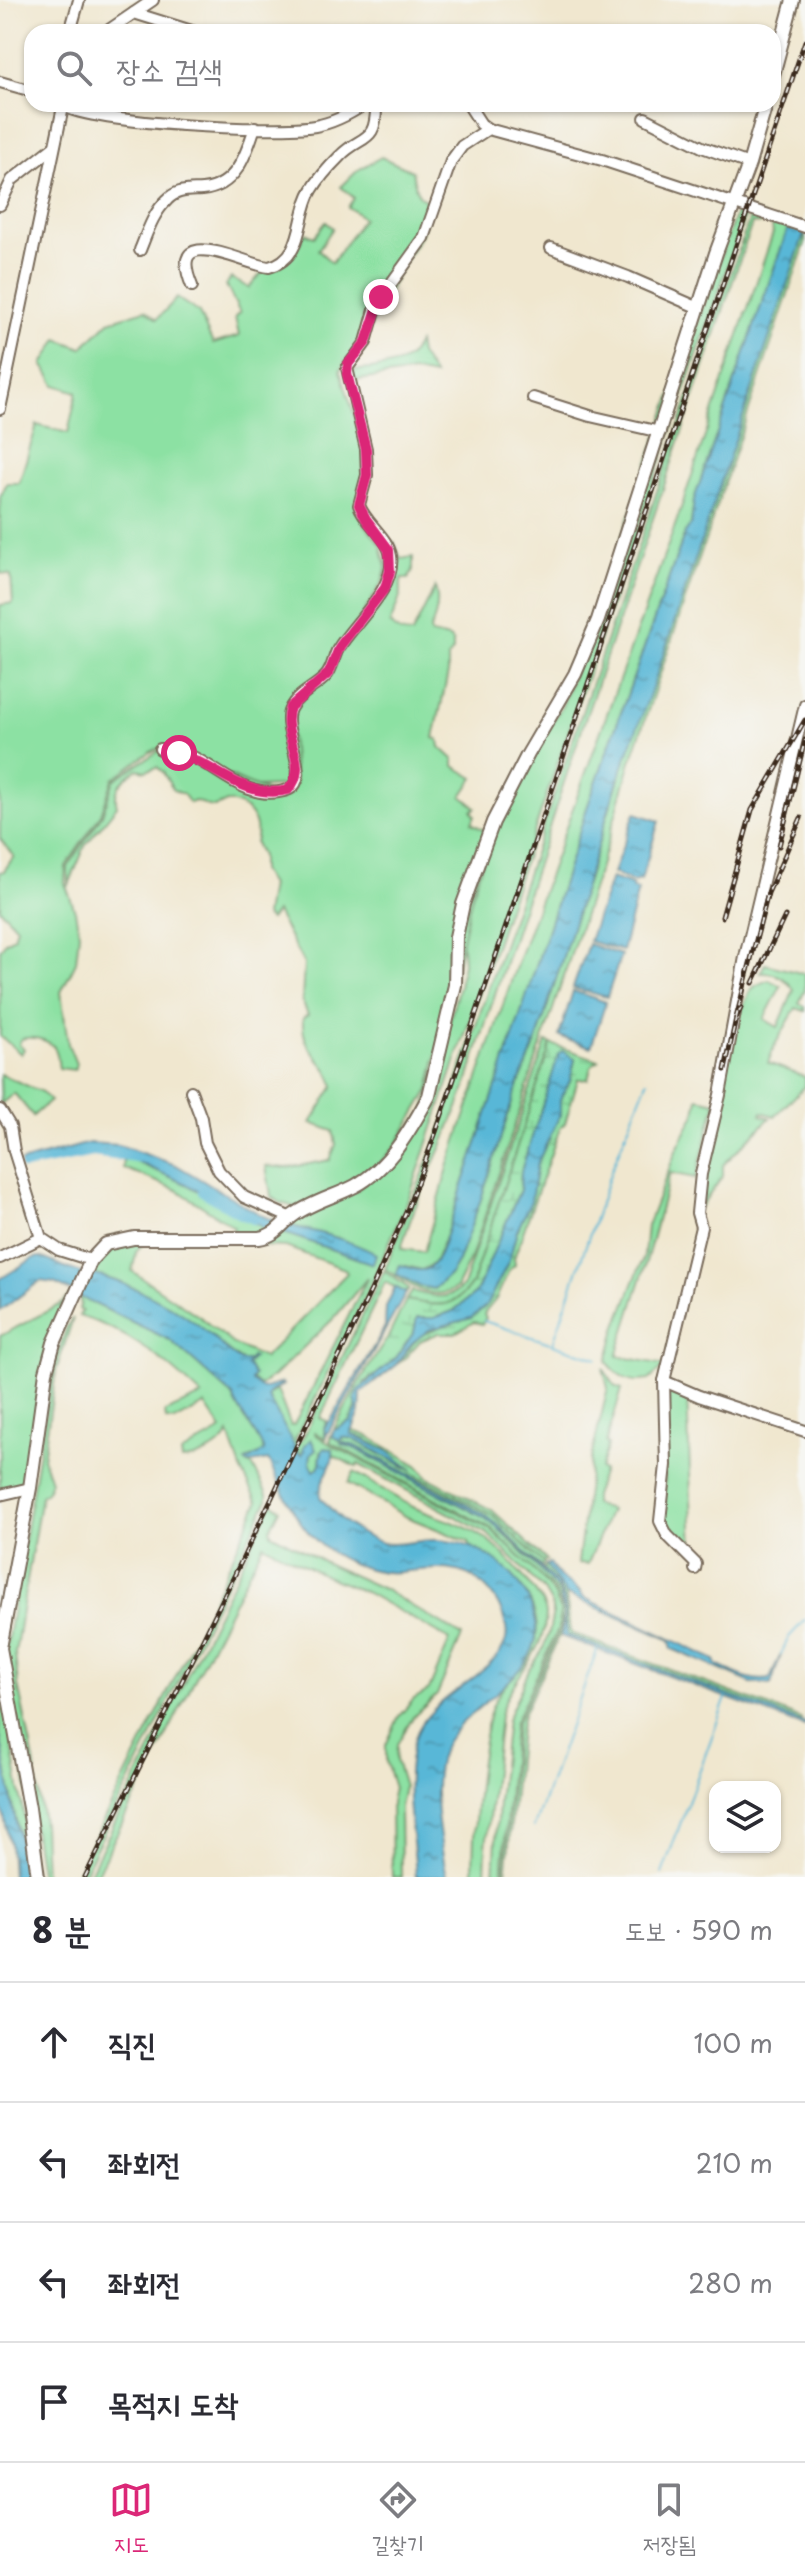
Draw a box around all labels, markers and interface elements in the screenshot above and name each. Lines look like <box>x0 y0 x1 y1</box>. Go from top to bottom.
search box <box>24 24 781 112</box>
icon: search <box>52 46 96 90</box>
text: 장소 검색 <box>116 46 222 91</box>
route end <box>363 279 399 315</box>
route start <box>161 735 197 771</box>
map controls <box>709 1781 781 1853</box>
button: layers <box>709 1781 781 1853</box>
text: 8 분 <box>32 1903 92 1955</box>
text: 도보 · 590 m <box>624 1910 773 1949</box>
icon: ahead <box>32 2020 76 2064</box>
text: 직진 <box>108 2020 156 2065</box>
text: 100 m <box>693 2023 773 2062</box>
icon: left <box>32 2140 76 2184</box>
text: 좌회전 <box>108 2140 180 2185</box>
text: 210 m <box>696 2143 773 2182</box>
icon: left <box>32 2260 76 2304</box>
text: 좌회전 <box>108 2260 180 2305</box>
text: 280 m <box>688 2263 773 2302</box>
icon: arrive <box>32 2380 76 2424</box>
text: 목적지 도착 <box>108 2380 238 2425</box>
tab: 지도 <box>109 2478 153 2559</box>
tab: 길찾기 <box>371 2478 424 2559</box>
tab: 저장됨 <box>643 2478 696 2559</box>

